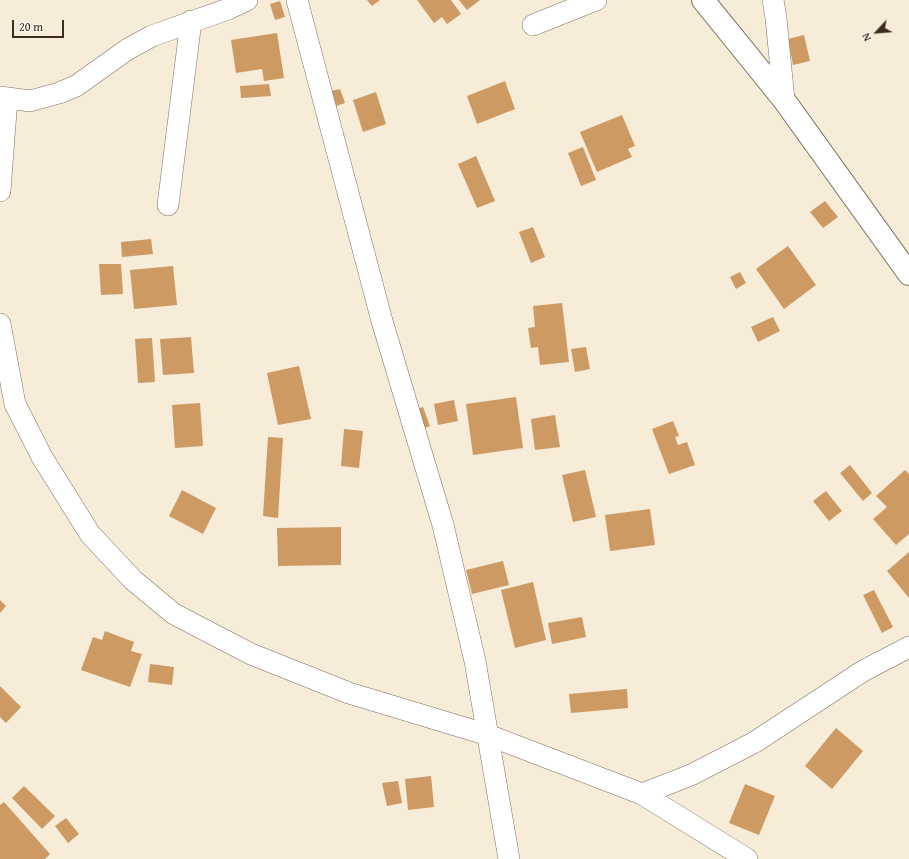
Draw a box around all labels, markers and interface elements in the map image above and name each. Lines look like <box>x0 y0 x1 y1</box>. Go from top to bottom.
scale bar <box>14 12 66 38</box>
north arrow <box>857 12 897 52</box>
text: 20 m <box>19 18 43 35</box>
text: N <box>857 30 875 44</box>

